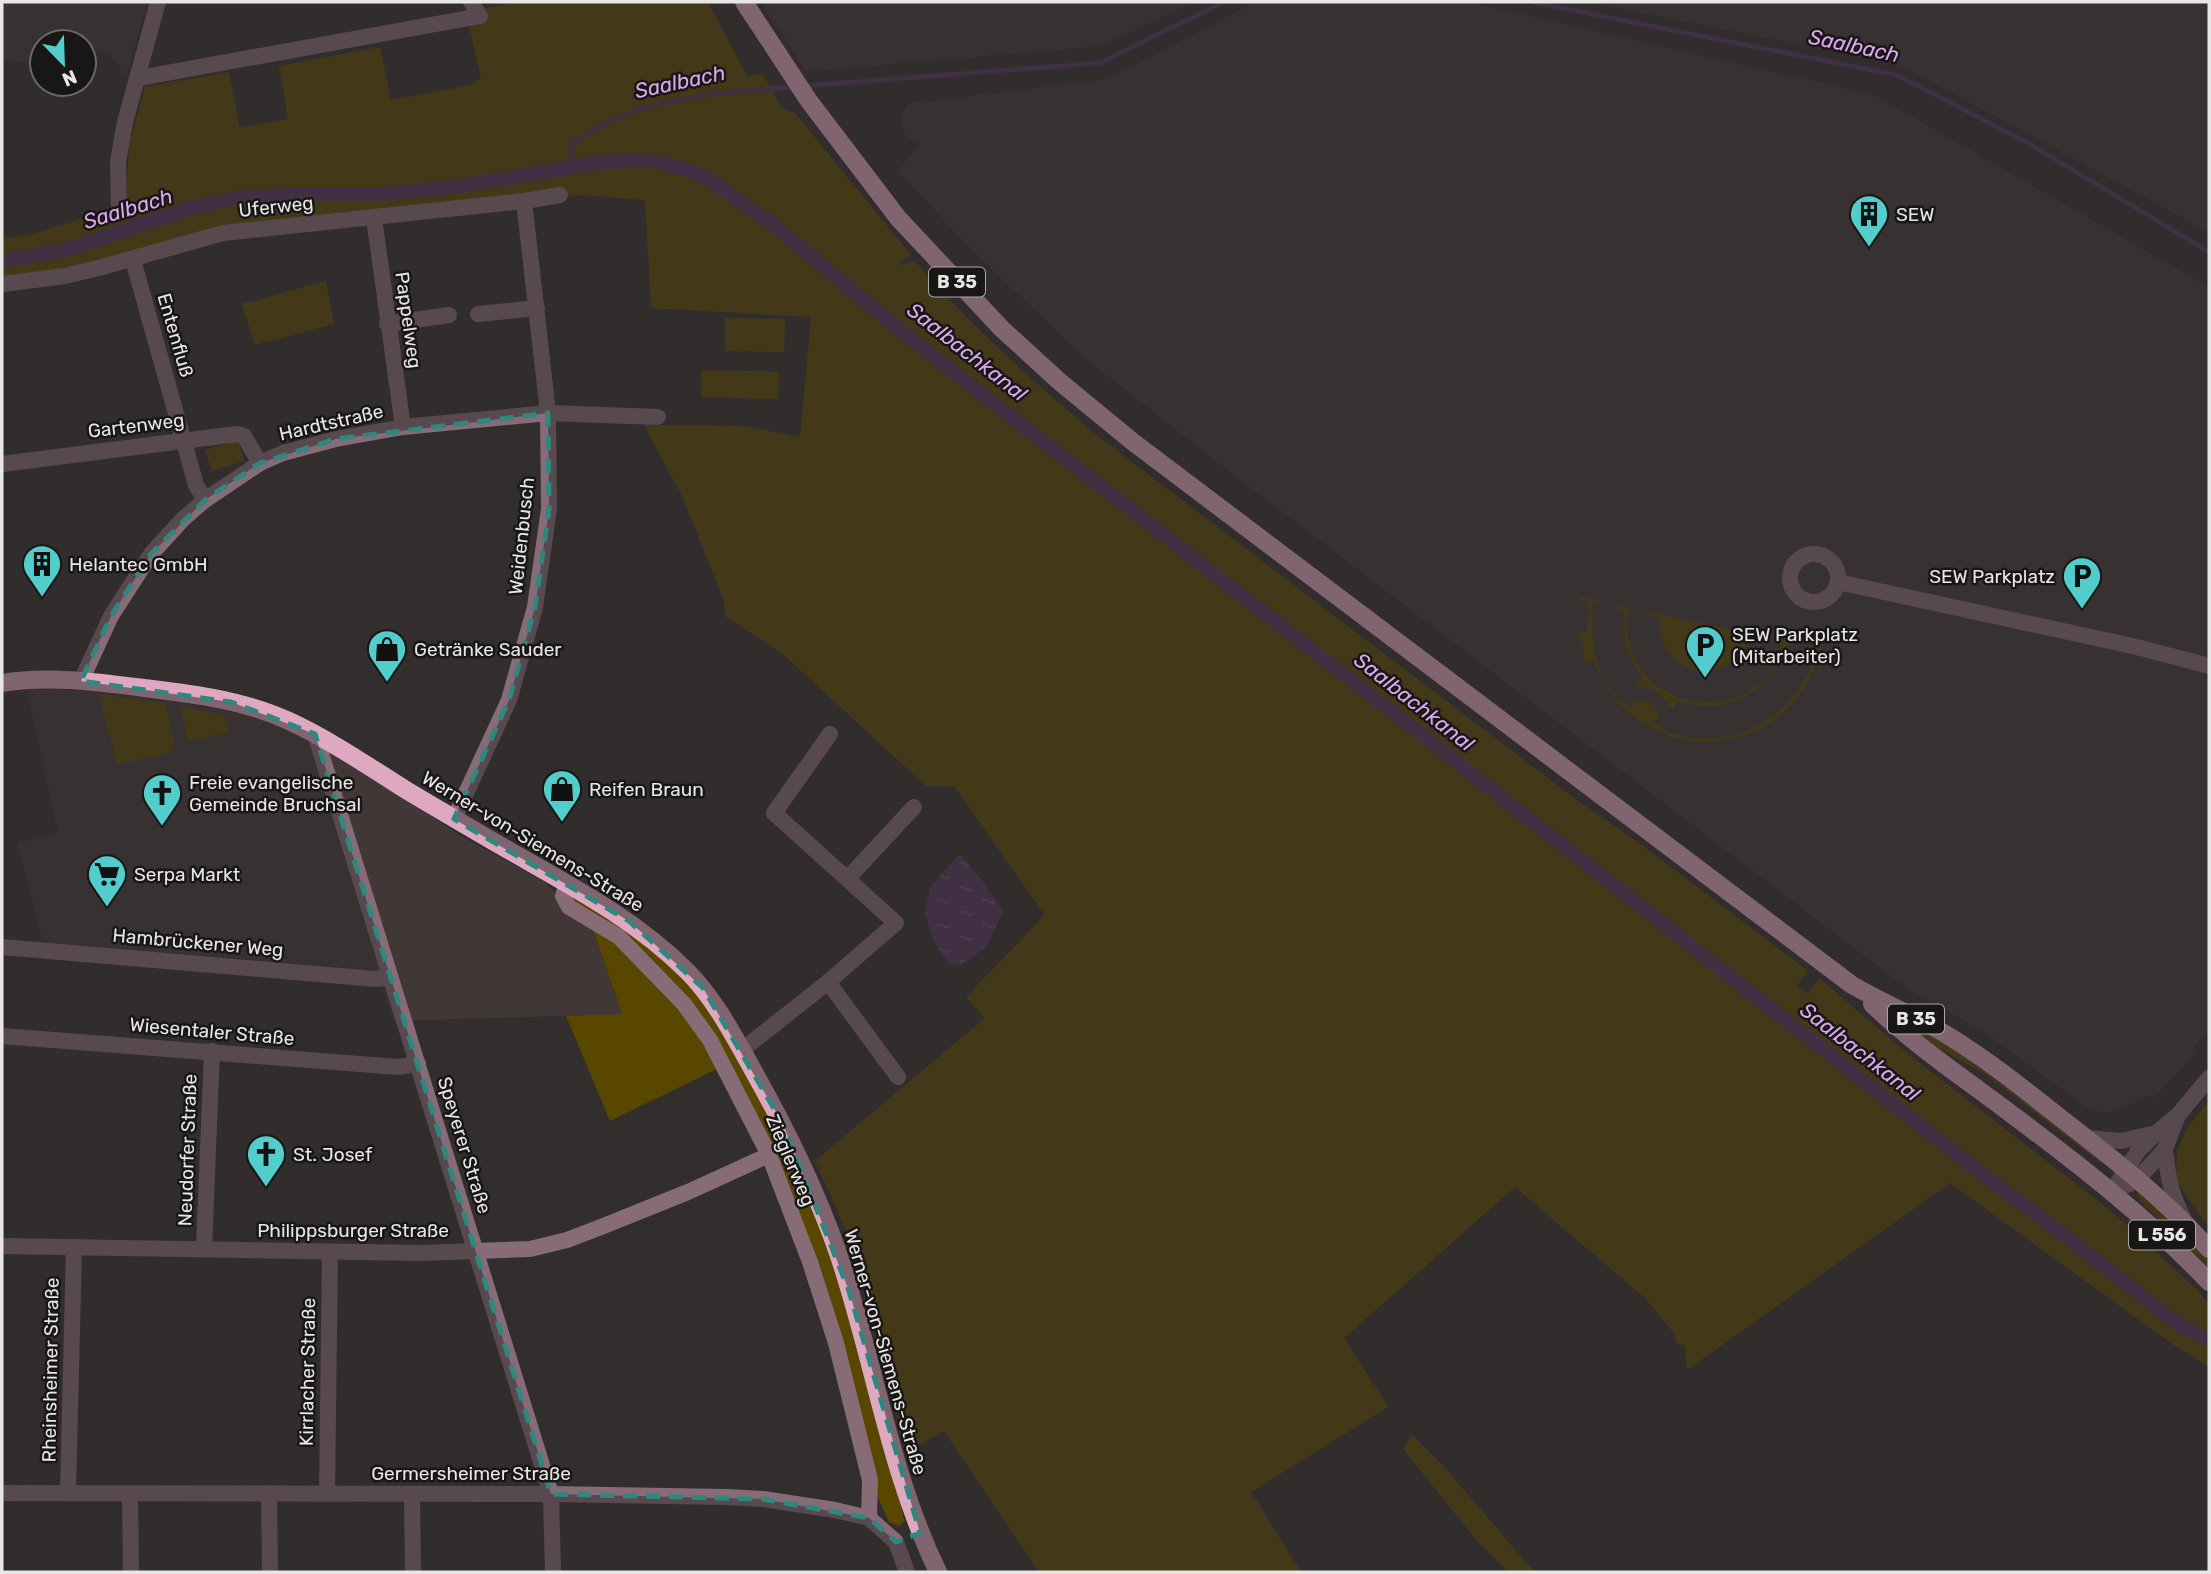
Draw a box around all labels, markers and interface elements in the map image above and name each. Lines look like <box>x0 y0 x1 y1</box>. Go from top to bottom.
water label: Saalbach <box>1807 24 1902 67</box>
north arrow <box>28 28 98 98</box>
water label: Saalbach <box>632 60 727 103</box>
text: N <box>59 65 80 91</box>
water label: Saalbach <box>80 183 175 234</box>
street label: Uferweg <box>237 191 315 222</box>
building icon: SEW <box>1848 193 1890 248</box>
place label: SEW <box>1896 203 1935 226</box>
road number: B 35 <box>929 268 985 296</box>
street label: Pappelweg <box>390 270 427 370</box>
street label: Entenfluß <box>153 290 198 380</box>
water label: Saalbachkanal <box>902 297 1033 407</box>
street label: Hardtstraße <box>277 399 385 446</box>
street label: Gartenweg <box>86 408 186 443</box>
street label: Weidenbusch <box>504 476 539 596</box>
building icon: Helantec GmbH <box>21 543 63 598</box>
place label: Helantec GmbH <box>69 553 208 576</box>
parking icon: SEW Parkplatz <box>2061 555 2103 610</box>
place label: SEW Parkplatz <box>1929 565 2055 588</box>
place label: SEW Parkplatz (Mitarbeiter) <box>1732 623 1858 668</box>
parking icon: SEW Parkplatz (Mitarbeiter) <box>1684 624 1726 679</box>
shop icon: Getränke Sauder <box>366 628 408 683</box>
place label: Getränke Sauder <box>414 638 562 661</box>
water label: Saalbachkanal <box>1349 647 1480 757</box>
street label: Werner-von-Siemens-Straße <box>418 766 648 917</box>
shop icon: Reifen Braun <box>541 768 583 823</box>
place label: Freie evangelische Gemeinde Bruchsal <box>189 771 361 816</box>
church icon: Freie evangelische Gemeinde Bruchsal <box>141 772 183 827</box>
place label: Reifen Braun <box>589 778 704 801</box>
supermarket icon: Serpa Markt <box>86 853 128 908</box>
place label: Serpa Markt <box>134 863 241 886</box>
street label: Hambrückener Weg <box>112 924 284 961</box>
water label: Saalbachkanal <box>1795 997 1926 1107</box>
road number: B 35 <box>1888 1004 1944 1034</box>
street label: Wiesentaler Straße <box>129 1013 295 1050</box>
street label: Neudorfer Straße <box>173 1073 202 1227</box>
street label: Speyerer Straße <box>433 1074 496 1216</box>
street label: Zieglerweg <box>761 1111 820 1210</box>
church icon: St. Josef <box>245 1133 287 1188</box>
place label: St. Josef <box>293 1143 373 1166</box>
street label: Philippsburger Straße <box>257 1219 449 1242</box>
road number: L 556 <box>2129 1220 2195 1250</box>
street label: Werner-von-Siemens-Straße <box>839 1227 932 1478</box>
street label: Rheinsheimer Straße <box>37 1277 64 1463</box>
street label: Kirrlacher Straße <box>295 1298 320 1446</box>
street label: Germersheimer Straße <box>371 1462 571 1485</box>

